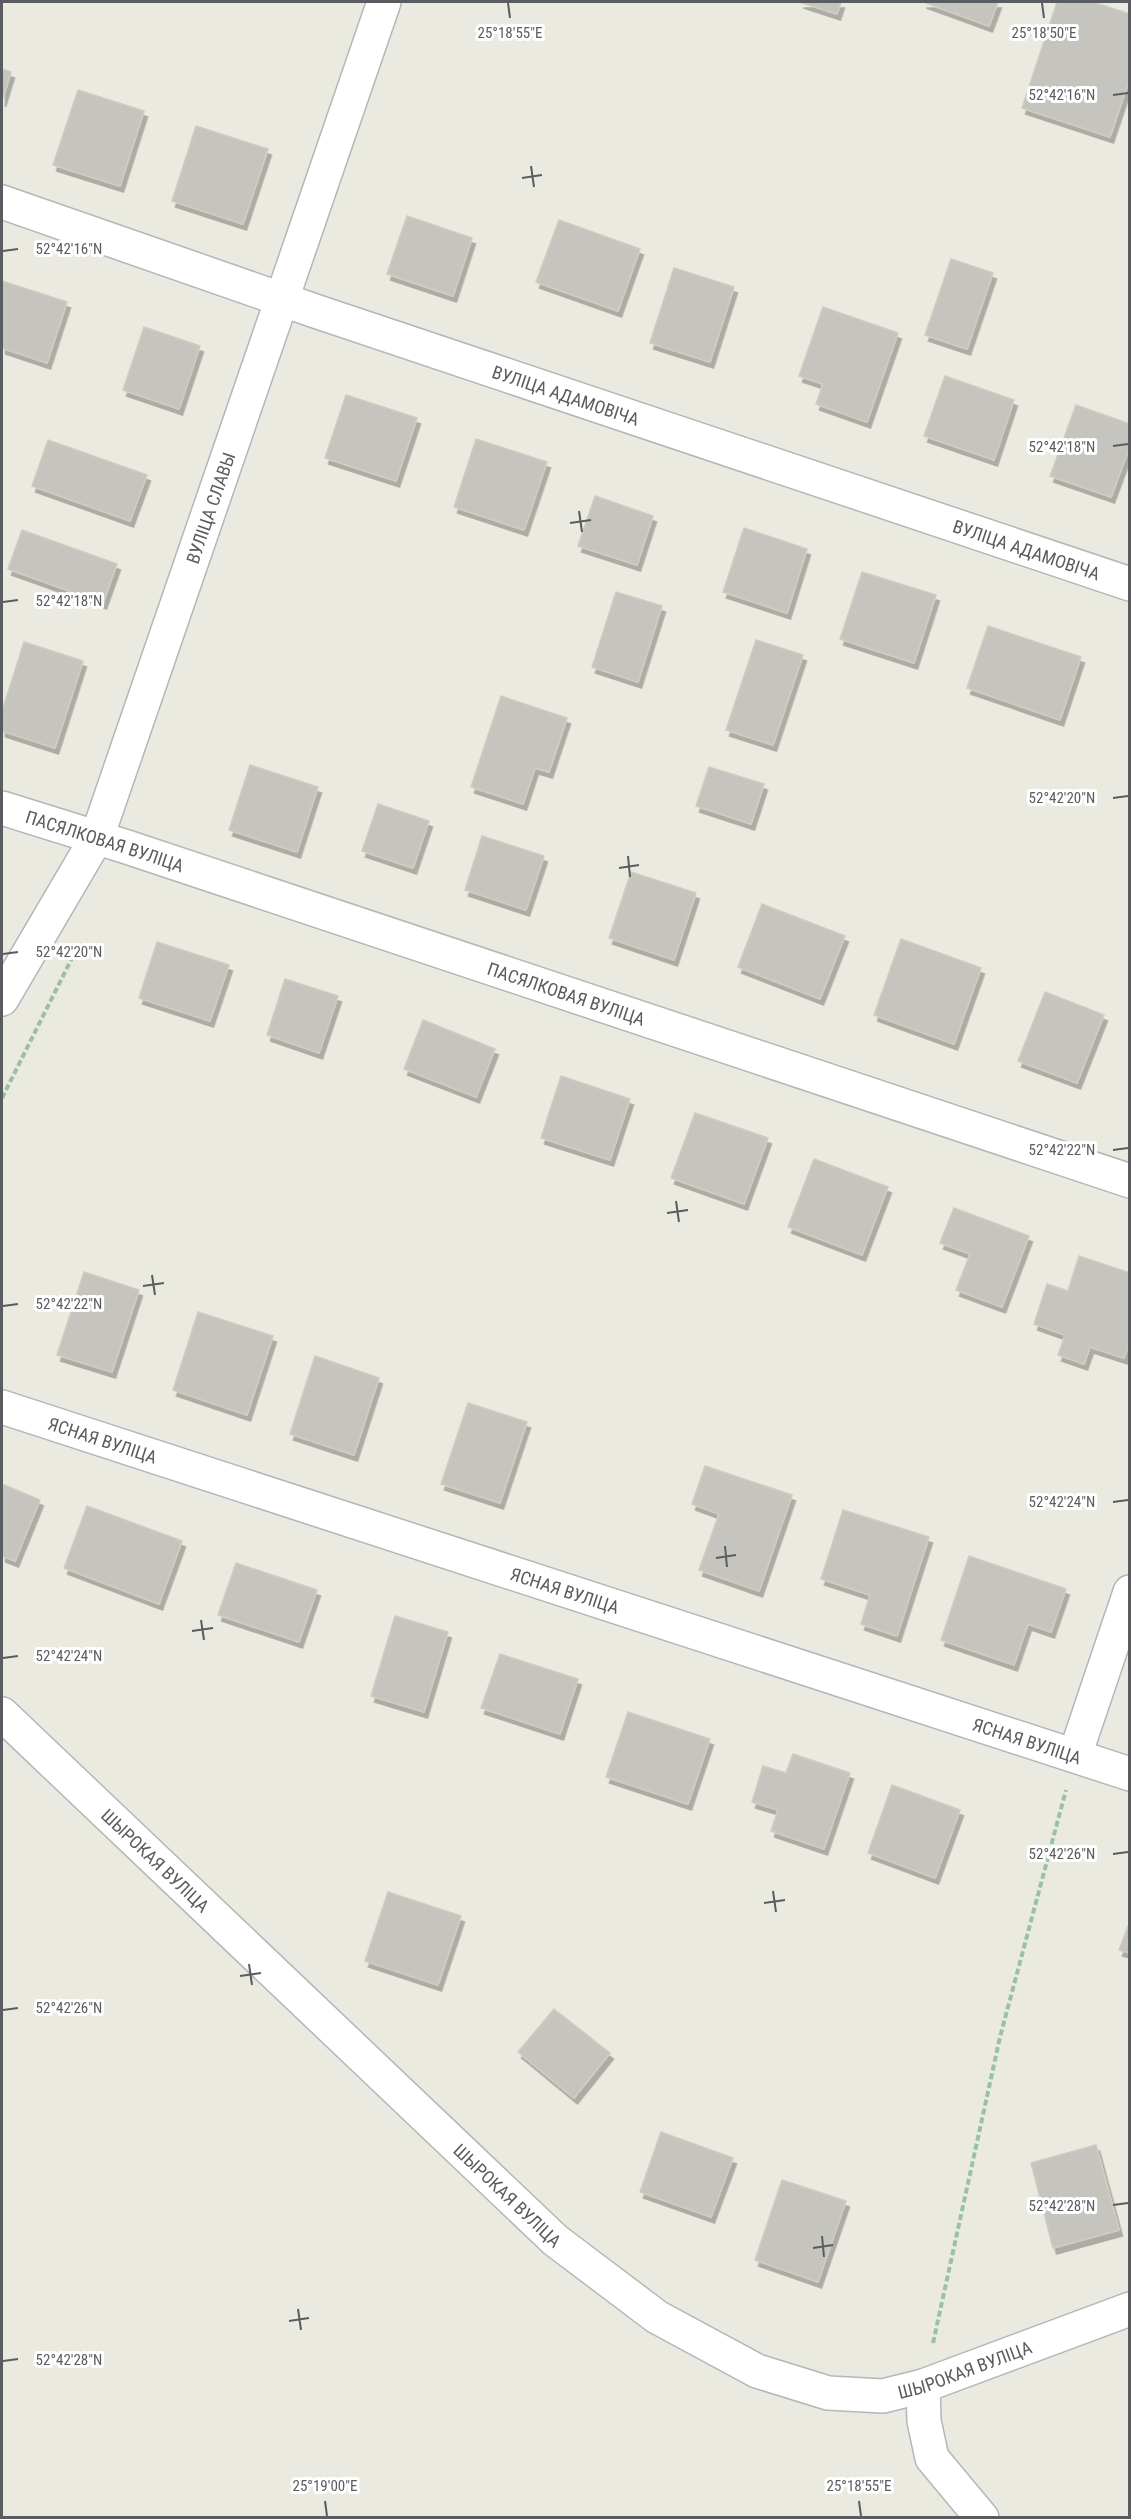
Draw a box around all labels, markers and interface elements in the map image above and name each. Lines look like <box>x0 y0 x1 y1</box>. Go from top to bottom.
text: 25°18'55"E <box>478 24 542 42</box>
text: 25°18'50"E <box>1012 24 1076 42</box>
text: 52°42'16"N <box>1029 86 1095 104</box>
text: 52°42'16"N <box>36 240 102 258</box>
street label: ВУЛІЦА АДАМОВІЧА <box>490 361 643 430</box>
text: 52°42'18"N <box>1029 438 1095 456</box>
street label: ВУЛІЦА СЛАВЫ <box>181 449 239 566</box>
street label: ВУЛІЦА АДАМОВІЧА <box>950 515 1104 584</box>
text: 52°42'18"N <box>36 592 102 610</box>
text: 52°42'20"N <box>1029 789 1095 807</box>
street label: ПАСЯЛКОВАЯ ВУЛІЦА <box>23 806 187 876</box>
text: 52°42'20"N <box>36 943 102 961</box>
street label: ПАСЯЛКОВАЯ ВУЛІЦА <box>485 957 648 1029</box>
text: 52°42'22"N <box>1029 1141 1095 1159</box>
text: 52°42'22"N <box>36 1295 102 1313</box>
street label: ЯСНАЯ ВУЛІЦА <box>46 1412 160 1467</box>
text: 52°42'24"N <box>1029 1493 1095 1511</box>
street label: ЯСНАЯ ВУЛІЦА <box>508 1563 623 1618</box>
text: 52°42'24"N <box>36 1647 102 1665</box>
street label: ЯСНАЯ ВУЛІЦА <box>970 1713 1085 1768</box>
street label: ШЫРОКАЯ ВУЛІЦА <box>97 1804 214 1917</box>
text: 52°42'26"N <box>1029 1845 1095 1863</box>
text: 52°42'26"N <box>36 1999 102 2017</box>
street label: ШЫРОКАЯ ВУЛІЦА <box>450 2139 566 2252</box>
text: 52°42'28"N <box>1029 2197 1095 2215</box>
street label: ШЫРОКАЯ ВУЛІЦА <box>896 2336 1035 2402</box>
text: 52°42'28"N <box>36 2351 102 2369</box>
text: 25°19'00"E <box>293 2477 357 2495</box>
text: 25°18'55"E <box>827 2477 891 2495</box>

